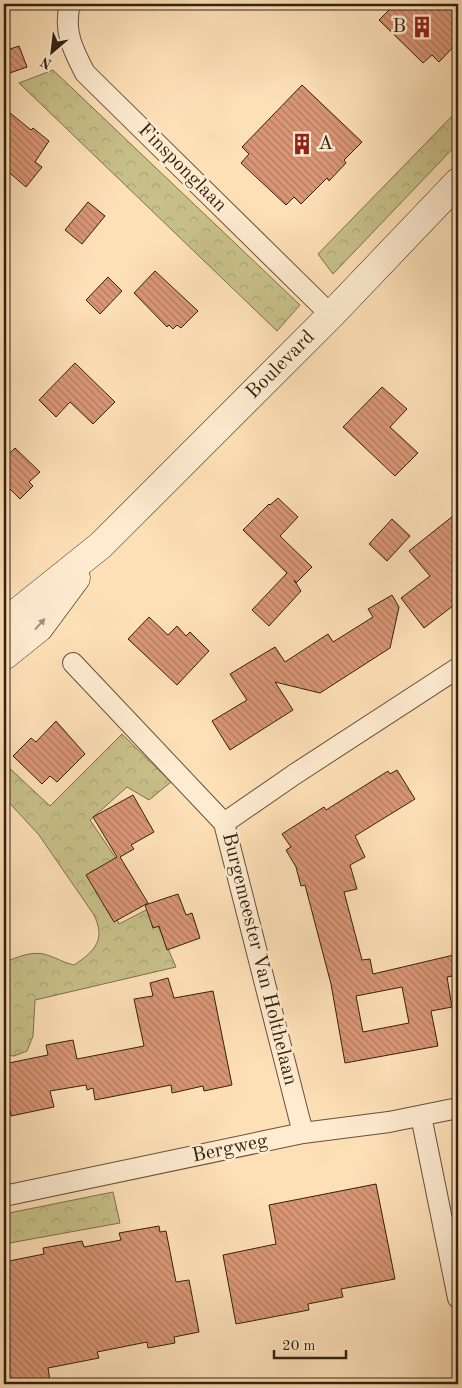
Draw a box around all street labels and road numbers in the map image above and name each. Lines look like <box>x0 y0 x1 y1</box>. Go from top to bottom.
street label: Finsponglaan <box>134 120 230 216</box>
street label: Boulevard <box>243 327 319 403</box>
street label: Burgemeester Van Holthelaan <box>218 830 300 1088</box>
street label: Bergweg <box>190 1131 270 1167</box>

